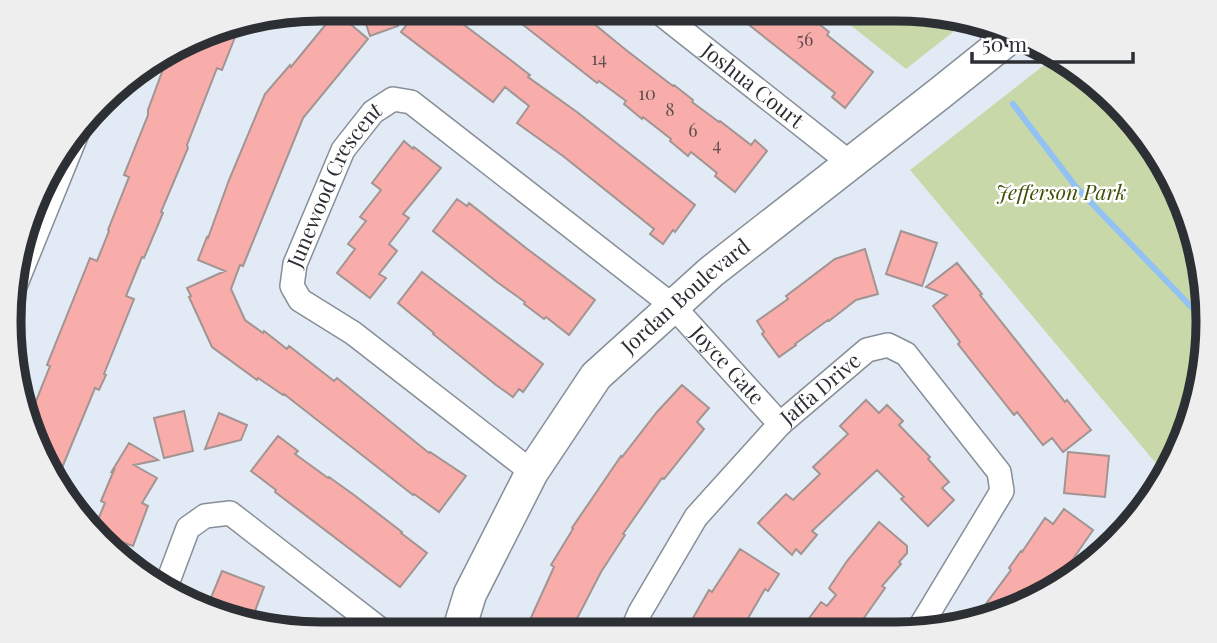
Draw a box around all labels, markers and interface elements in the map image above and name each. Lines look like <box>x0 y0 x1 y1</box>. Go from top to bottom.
scale bar <box>972 21 1133 65</box>
house number: 56 <box>797 27 813 51</box>
text: 50 m <box>982 29 1028 57</box>
street label: Joshua Court <box>696 35 811 134</box>
house number: 14 <box>591 46 607 70</box>
house number: 10 <box>638 81 656 105</box>
street label: Junewood Crescent <box>279 94 387 272</box>
house number: 8 <box>665 97 675 121</box>
house number: 6 <box>688 118 698 142</box>
house number: 4 <box>713 132 722 156</box>
park label: Jefferson Park <box>996 177 1127 205</box>
street label: Jordan Boulevard <box>613 231 755 360</box>
street label: Joyce Gate <box>685 318 772 410</box>
street label: Jaffa Drive <box>773 346 866 431</box>

